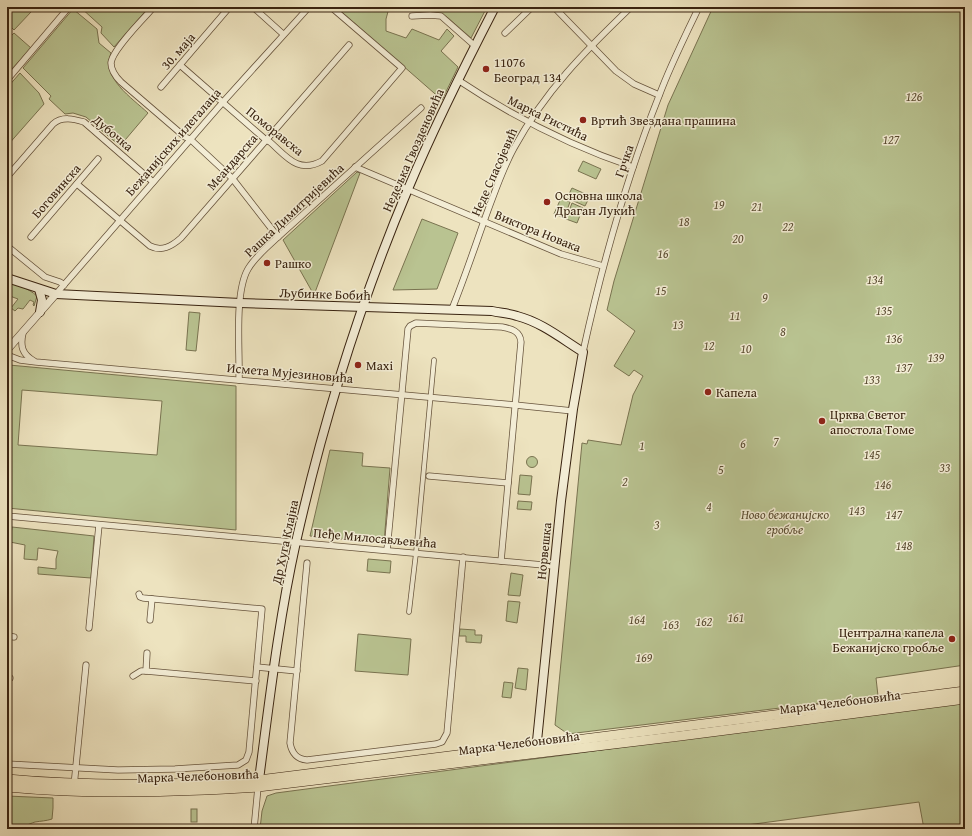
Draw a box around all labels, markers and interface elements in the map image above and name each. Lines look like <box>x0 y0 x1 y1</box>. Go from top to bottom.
street label: 30. маја <box>156 28 200 74</box>
place label: 11076 Београд 134 <box>494 53 562 87</box>
marker: 11076 Београд 134 <box>481 64 491 74</box>
street label: Бежанијских илегалаца <box>121 83 226 200</box>
street label: Недељка Гвозденовића <box>377 85 449 215</box>
park label: 126 <box>906 87 923 106</box>
street label: Марка Ристића <box>505 90 592 146</box>
street label: Поморавска <box>242 102 309 161</box>
street label: Дубочка <box>88 110 138 156</box>
place label: Вртић Звездана прашина <box>591 111 737 130</box>
marker: Вртић Звездана прашина <box>578 115 588 125</box>
street label: Неде Спасојевић <box>466 124 522 219</box>
street label: Меандарска <box>202 129 262 194</box>
park label: 127 <box>883 130 900 149</box>
street label: Грчка <box>610 141 639 180</box>
street label: Рашка Димитријевића <box>240 158 349 261</box>
street label: Боговинска <box>27 159 86 222</box>
place label: Основна школа Драган Лукић <box>554 186 643 220</box>
park label: 19 <box>714 195 725 214</box>
marker: Основна школа Драган Лукић <box>542 197 552 207</box>
park label: 21 <box>751 197 762 216</box>
street label: Виктора Новака <box>492 205 585 257</box>
park label: 18 <box>679 212 690 231</box>
park label: 22 <box>782 217 794 236</box>
park label: 20 <box>732 229 744 248</box>
park label: 16 <box>658 244 669 263</box>
place label: Рашко <box>275 254 312 273</box>
marker: Рашко <box>262 258 272 268</box>
park label: 134 <box>867 270 884 289</box>
park label: 15 <box>656 281 667 300</box>
street label: Љубинке Бобић <box>279 283 372 305</box>
park label: 9 <box>762 288 768 307</box>
park label: 135 <box>876 301 893 320</box>
park label: 11 <box>730 306 740 325</box>
park label: 13 <box>673 315 683 334</box>
park label: 8 <box>780 322 786 341</box>
park label: 136 <box>886 329 903 348</box>
park label: 12 <box>704 336 715 355</box>
park label: 10 <box>741 339 752 358</box>
park label: 139 <box>928 348 945 367</box>
place label: Maxi <box>366 356 393 375</box>
street label: Исмета Мујезиновића <box>226 358 355 388</box>
park label: 137 <box>896 358 913 377</box>
marker: Maxi <box>353 360 363 370</box>
park label: 133 <box>864 370 880 389</box>
place label: Капела <box>716 383 758 402</box>
marker: Капела <box>703 387 713 397</box>
place label: Црква Светог апостола Томе <box>830 405 914 439</box>
marker: Црква Светог апостола Томе <box>817 416 827 426</box>
park label: 7 <box>773 432 779 451</box>
park label: 6 <box>740 434 746 453</box>
park label: 1 <box>639 436 645 455</box>
park label: 145 <box>864 445 881 464</box>
park label: 33 <box>939 458 950 477</box>
park label: 5 <box>718 460 724 479</box>
park label: 2 <box>621 472 628 491</box>
park label: 146 <box>875 475 892 494</box>
street label: Др Хуга Клајна <box>267 497 303 587</box>
park label: 4 <box>706 497 712 516</box>
park label: 143 <box>849 501 865 520</box>
park label: Ново бежанијско гробље <box>741 505 829 539</box>
park label: 147 <box>886 505 903 524</box>
park label: 3 <box>653 515 660 534</box>
street label: Норвешка <box>532 521 557 581</box>
street label: Пеђе Милосављевића <box>313 523 438 553</box>
park label: 148 <box>896 536 913 555</box>
park label: 161 <box>728 608 744 627</box>
park label: 164 <box>629 610 646 629</box>
park label: 162 <box>696 612 713 631</box>
park label: 163 <box>663 615 679 634</box>
place label: Централна капела Бежанијско гробље <box>833 623 945 657</box>
marker: Централна капела Бежанијско гробље <box>947 634 957 644</box>
park label: 169 <box>636 648 653 667</box>
street label: Марка Челебоновића <box>778 685 902 719</box>
street label: Марка Челебоновића <box>457 726 581 760</box>
street label: Марка Челебоновића <box>137 764 260 788</box>

